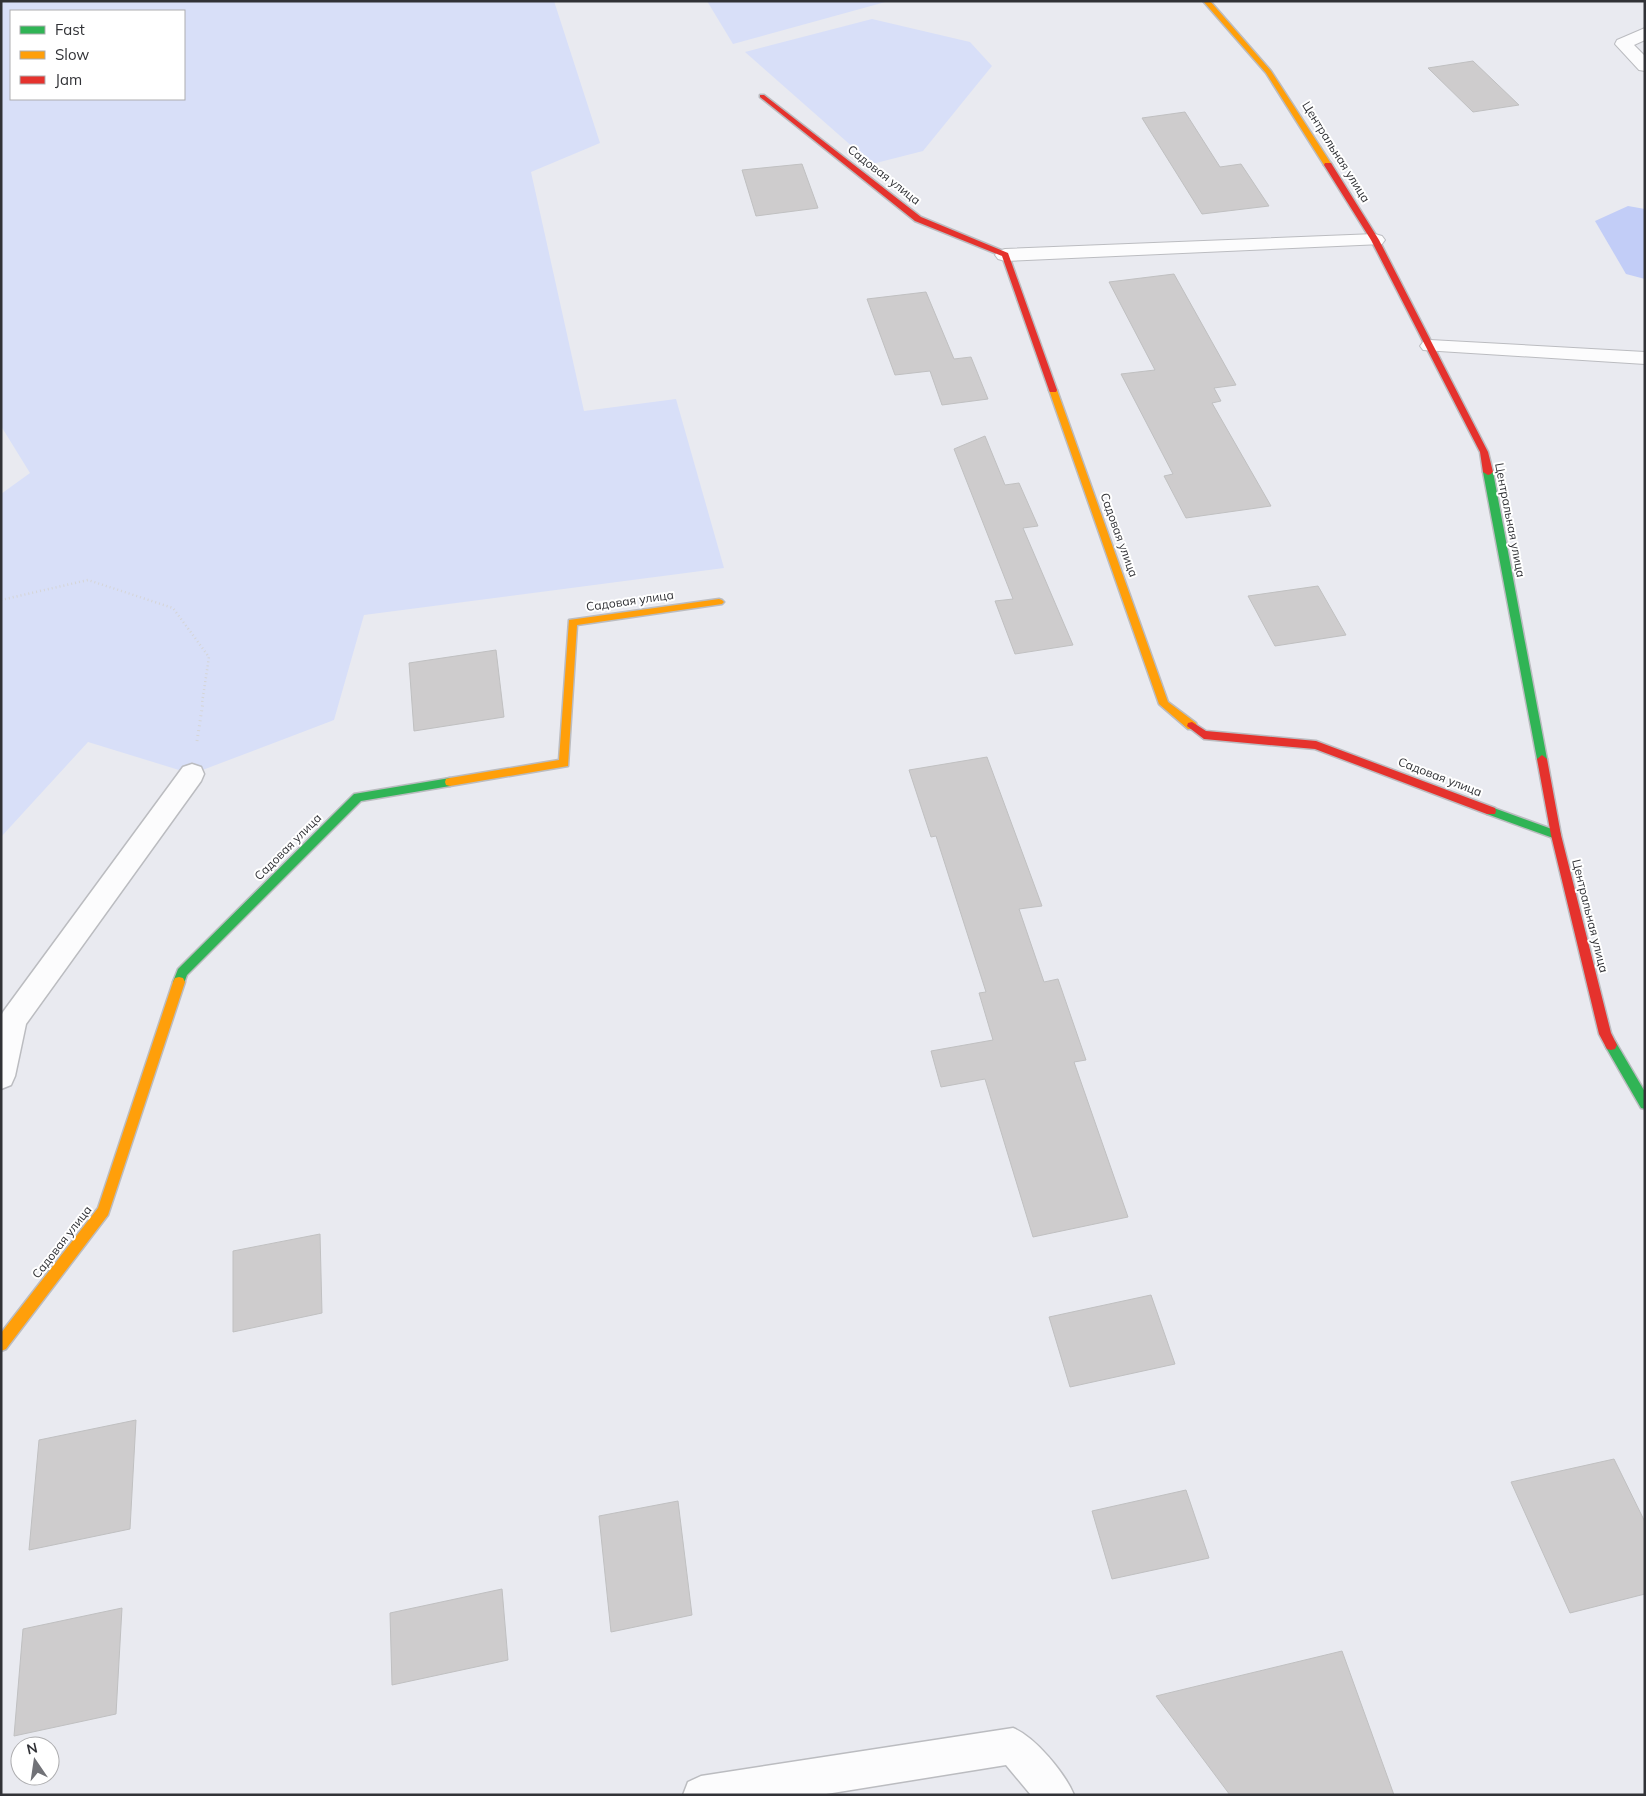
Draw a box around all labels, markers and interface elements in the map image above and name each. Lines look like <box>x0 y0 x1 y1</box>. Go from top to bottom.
legend <box>10 10 185 100</box>
text: Fast <box>55 20 85 39</box>
text: Slow <box>55 45 89 64</box>
text: Jam <box>55 70 82 89</box>
street label: Центральная улица <box>1299 98 1374 205</box>
street label: Садовая улица <box>845 141 924 208</box>
street label: Центральная улица <box>1492 461 1529 578</box>
street label: Садовая улица <box>1097 491 1142 579</box>
street label: Садовая улица <box>585 587 675 614</box>
street label: Садовая улица <box>1396 754 1484 799</box>
street label: Садовая улица <box>251 810 324 883</box>
street label: Центральная улица <box>1569 858 1612 974</box>
street label: Садовая улица <box>28 1202 95 1281</box>
north arrow <box>10 1736 60 1786</box>
text: N <box>25 1738 39 1758</box>

